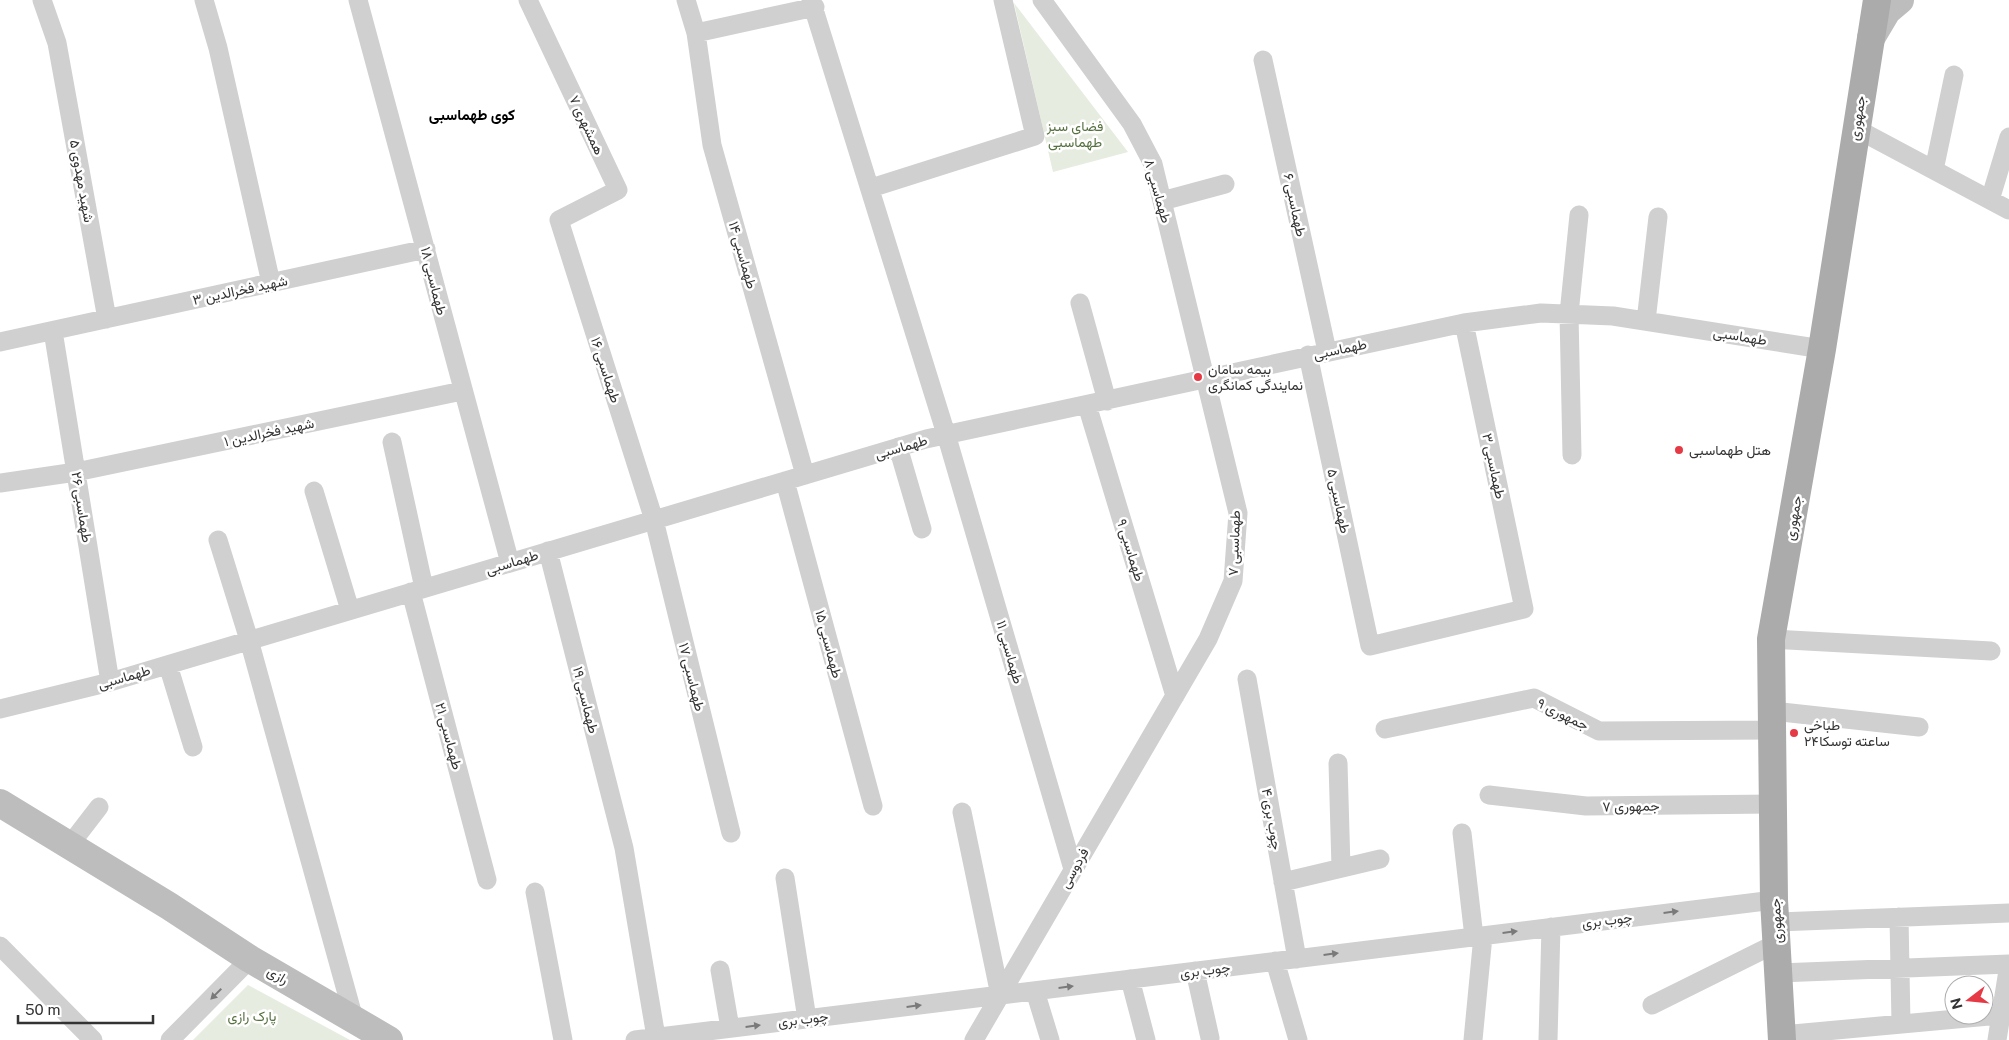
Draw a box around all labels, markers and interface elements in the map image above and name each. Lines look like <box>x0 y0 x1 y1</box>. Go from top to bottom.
street label: ۷ همشهری <box>565 93 608 158</box>
street label: جمهوری <box>1846 94 1869 142</box>
district label: کوی طهماسبی <box>429 106 515 124</box>
park label: فضای سبز طهماسبی <box>1046 118 1103 151</box>
street label: ۵ شهید مهدوی <box>66 138 97 224</box>
street label: ۸ طهماسبی <box>1140 157 1175 225</box>
street label: ۶ طهماسبی <box>1280 172 1310 238</box>
street label: ۱۴ طهماسبی <box>725 219 760 291</box>
street label: ۱۸ طهماسبی <box>417 245 450 317</box>
street label: ۳ شهید فخرالدین <box>191 272 289 309</box>
street label: طهماسبی <box>1712 324 1768 349</box>
street label: ۱۶ طهماسبی <box>587 335 624 405</box>
street label: طهماسبی <box>1312 336 1368 363</box>
place label: بیمه سامان نمایندگی کمانگری <box>1208 361 1303 394</box>
marker: بیمه سامان نمایندگی کمانگری <box>1192 371 1204 383</box>
street label: ۱ شهید فخرالدین <box>223 415 316 450</box>
street label: طهماسبی <box>873 432 929 463</box>
street label: ۳ طهماسبی <box>1478 432 1509 500</box>
place label: هتل طهماسبی <box>1689 442 1771 459</box>
marker: هتل طهماسبی <box>1673 444 1685 456</box>
street label: ۵ طهماسبی <box>1323 467 1354 535</box>
street label: ۲۶ طهماسبی <box>68 470 96 544</box>
street label: جمهوری <box>1781 494 1806 542</box>
street label: ۷ طهماسبی <box>1225 510 1244 576</box>
street label: ۹ طهماسبی <box>1113 517 1148 583</box>
street label: طهماسبی <box>484 546 540 579</box>
street label: ۱۵ طهماسبی <box>811 608 846 680</box>
street label: ۱۱ طهماسبی <box>992 618 1027 686</box>
street label: ۱۷ طهماسبی <box>675 641 708 713</box>
street label: طهماسبی <box>96 662 152 693</box>
street label: ۱۹ طهماسبی <box>569 665 602 735</box>
street label: ۹ جمهوری <box>1534 695 1591 734</box>
street label: ۲۱ طهماسبی <box>431 701 466 772</box>
place label: طباخی ۲۴ساعته توسکا <box>1804 717 1890 750</box>
marker: طباخی ۲۴ساعته توسکا <box>1788 727 1800 739</box>
street label: ۴ چوب بری <box>1257 787 1285 851</box>
street label: ۷ جمهوری <box>1602 798 1660 815</box>
street label: فردوسی <box>1056 845 1093 891</box>
street label: جمهوری <box>1767 898 1786 944</box>
one-way arrow <box>1663 908 1679 916</box>
street label: چوب بری <box>1581 909 1633 933</box>
one-way arrow <box>1502 928 1518 936</box>
one-way arrow <box>1324 950 1340 958</box>
street label: چوب بری <box>1179 959 1231 983</box>
street label: رازی <box>264 963 292 988</box>
north arrow <box>1944 975 1994 1025</box>
one-way arrow <box>1058 983 1074 991</box>
one-way arrow <box>210 987 222 999</box>
scale bar <box>18 992 152 1024</box>
text: N <box>1947 996 1966 1011</box>
text: 50 m <box>25 1001 60 1018</box>
one-way arrow <box>906 1002 922 1010</box>
park label: پارک رازی <box>228 1008 276 1026</box>
street label: چوب بری <box>777 1008 829 1032</box>
one-way arrow <box>745 1021 761 1029</box>

